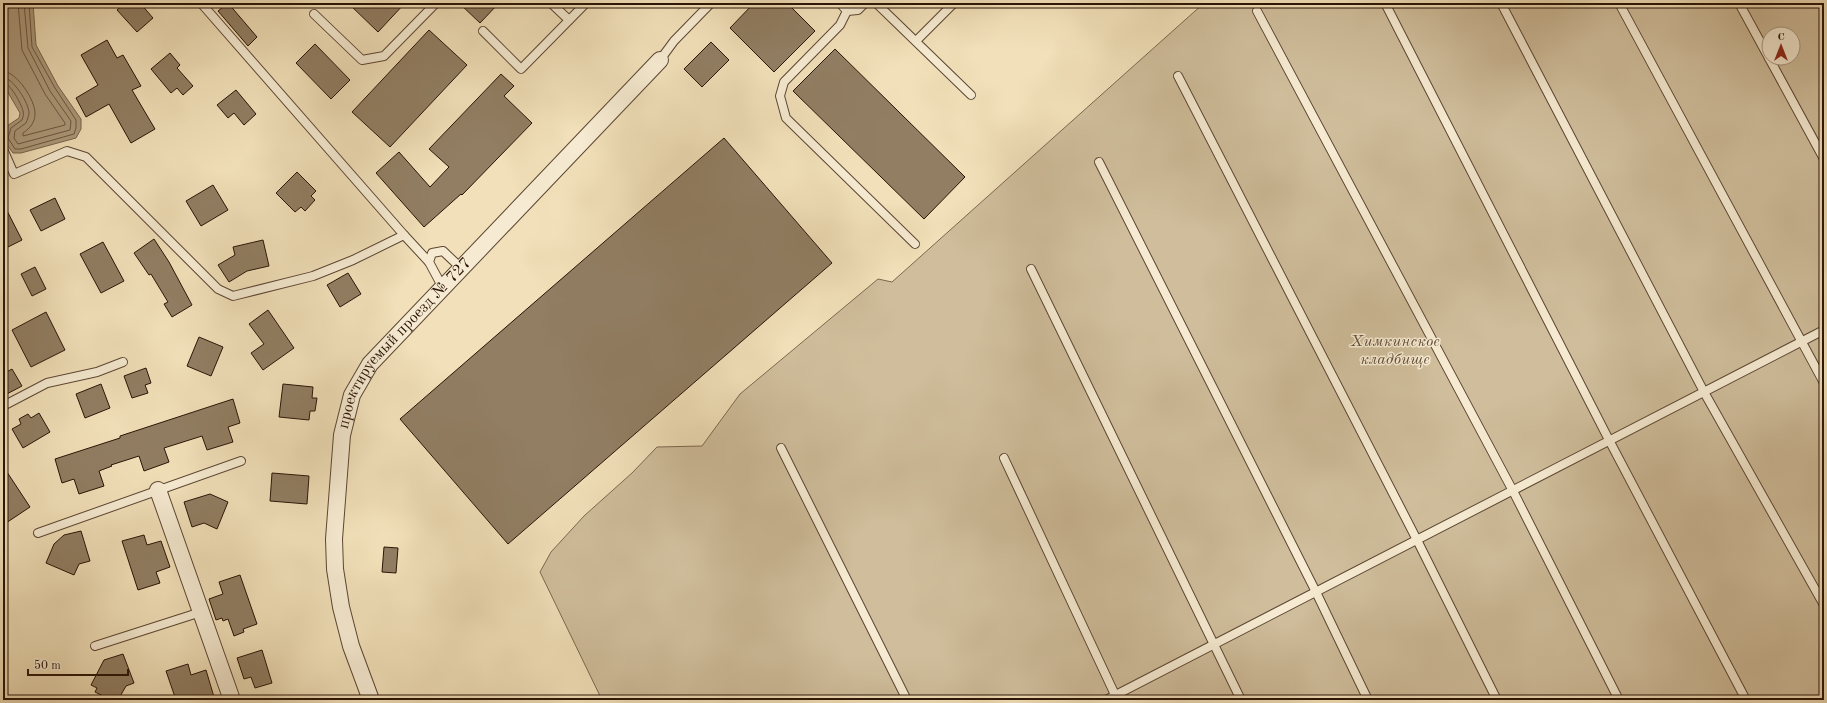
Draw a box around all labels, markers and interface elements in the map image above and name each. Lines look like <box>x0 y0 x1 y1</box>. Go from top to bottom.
north arrow <box>1761 26 1801 66</box>
text: С <box>1777 32 1785 43</box>
street label: проектируемый проезд № 727 <box>336 255 475 431</box>
park label: Химкинское кладбище <box>1350 334 1440 368</box>
scale bar <box>28 651 128 677</box>
text: 50 m <box>34 659 61 672</box>

